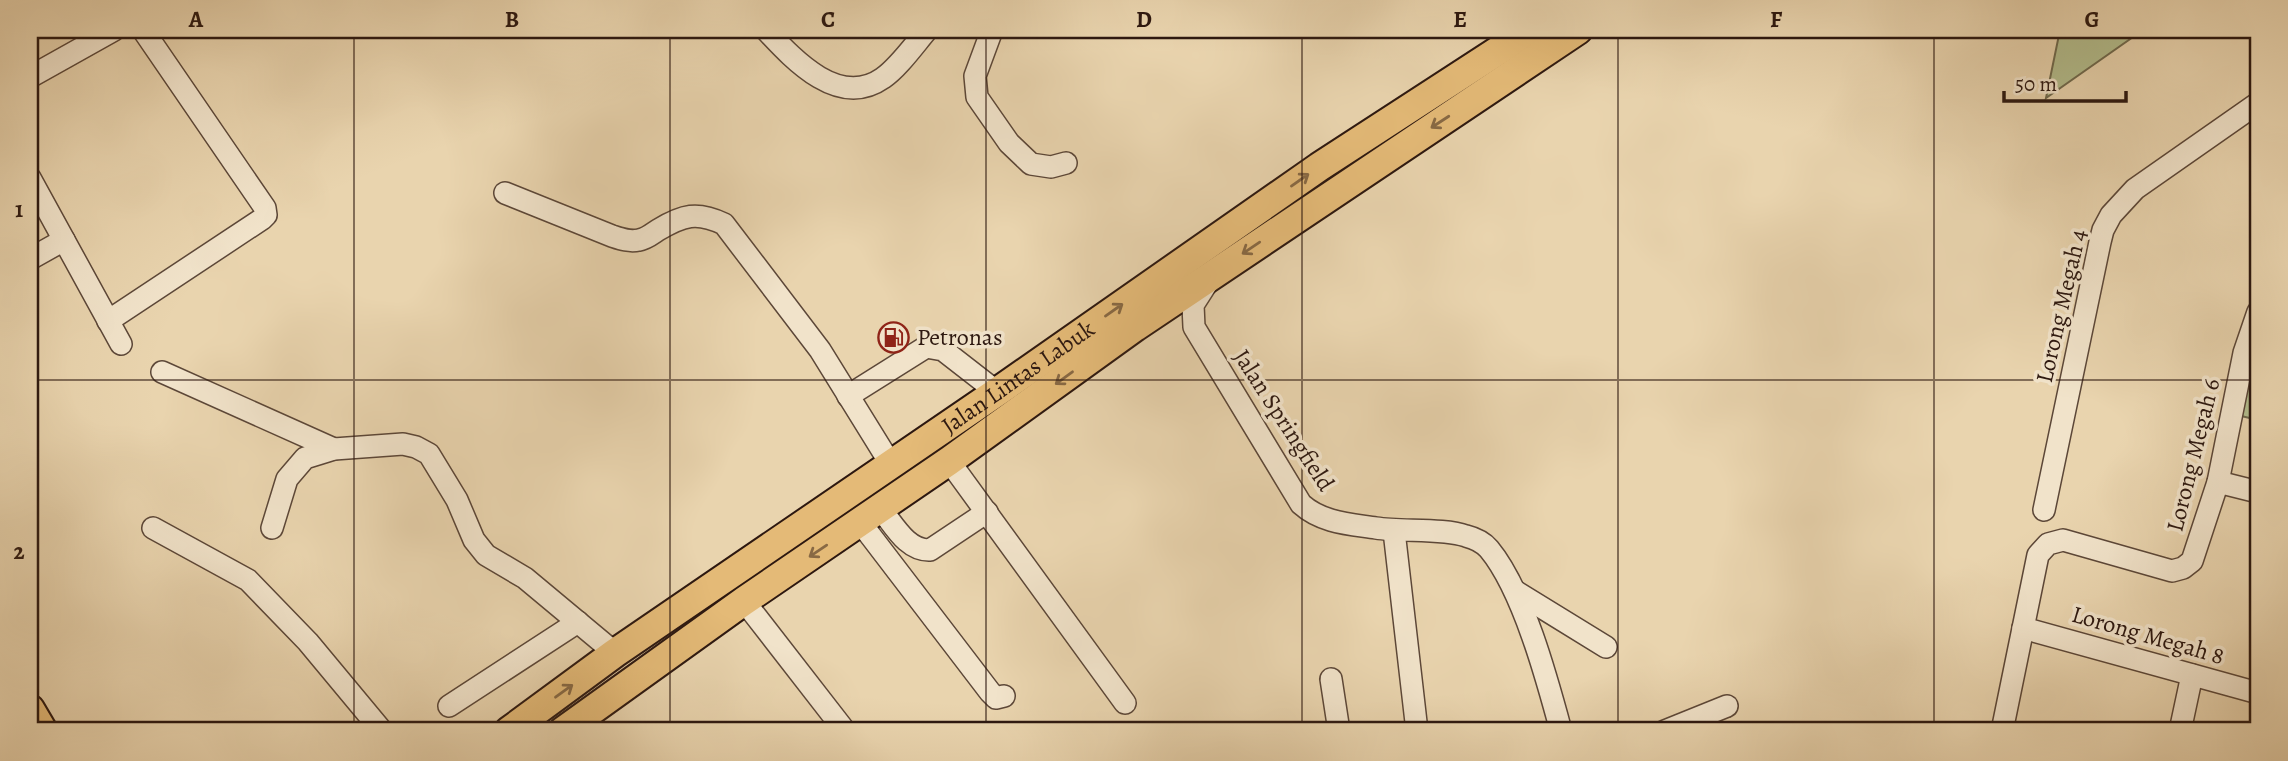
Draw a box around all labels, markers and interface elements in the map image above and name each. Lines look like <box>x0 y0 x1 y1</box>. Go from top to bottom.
text: A <box>188 4 204 35</box>
text: B <box>505 4 519 35</box>
text: C <box>821 4 835 35</box>
text: D <box>1136 4 1152 35</box>
text: E <box>1453 4 1467 35</box>
text: F <box>1770 4 1783 35</box>
text: G <box>2084 4 2100 35</box>
scale bar <box>2004 60 2127 104</box>
text: 50 m <box>2015 70 2057 98</box>
one-way arrow <box>1431 114 1450 129</box>
one-way arrow <box>1290 173 1309 187</box>
text: 1 <box>15 194 23 225</box>
street label: Lorong Megah 4 <box>2028 226 2094 386</box>
one-way arrow <box>1242 241 1261 255</box>
one-way arrow <box>1104 303 1123 317</box>
street label: Jalan Lintas Labuk <box>935 313 1101 441</box>
fuel station icon: Petronas <box>877 320 911 354</box>
place label: Petronas <box>917 321 1003 353</box>
street label: Jalan Springfield <box>1226 343 1342 497</box>
one-way arrow <box>1055 371 1074 385</box>
street label: Lorong Megah 6 <box>2158 375 2228 535</box>
text: 2 <box>13 536 25 567</box>
one-way arrow <box>808 544 828 558</box>
street label: Lorong Megah 8 <box>2068 598 2228 672</box>
one-way arrow <box>554 683 573 698</box>

